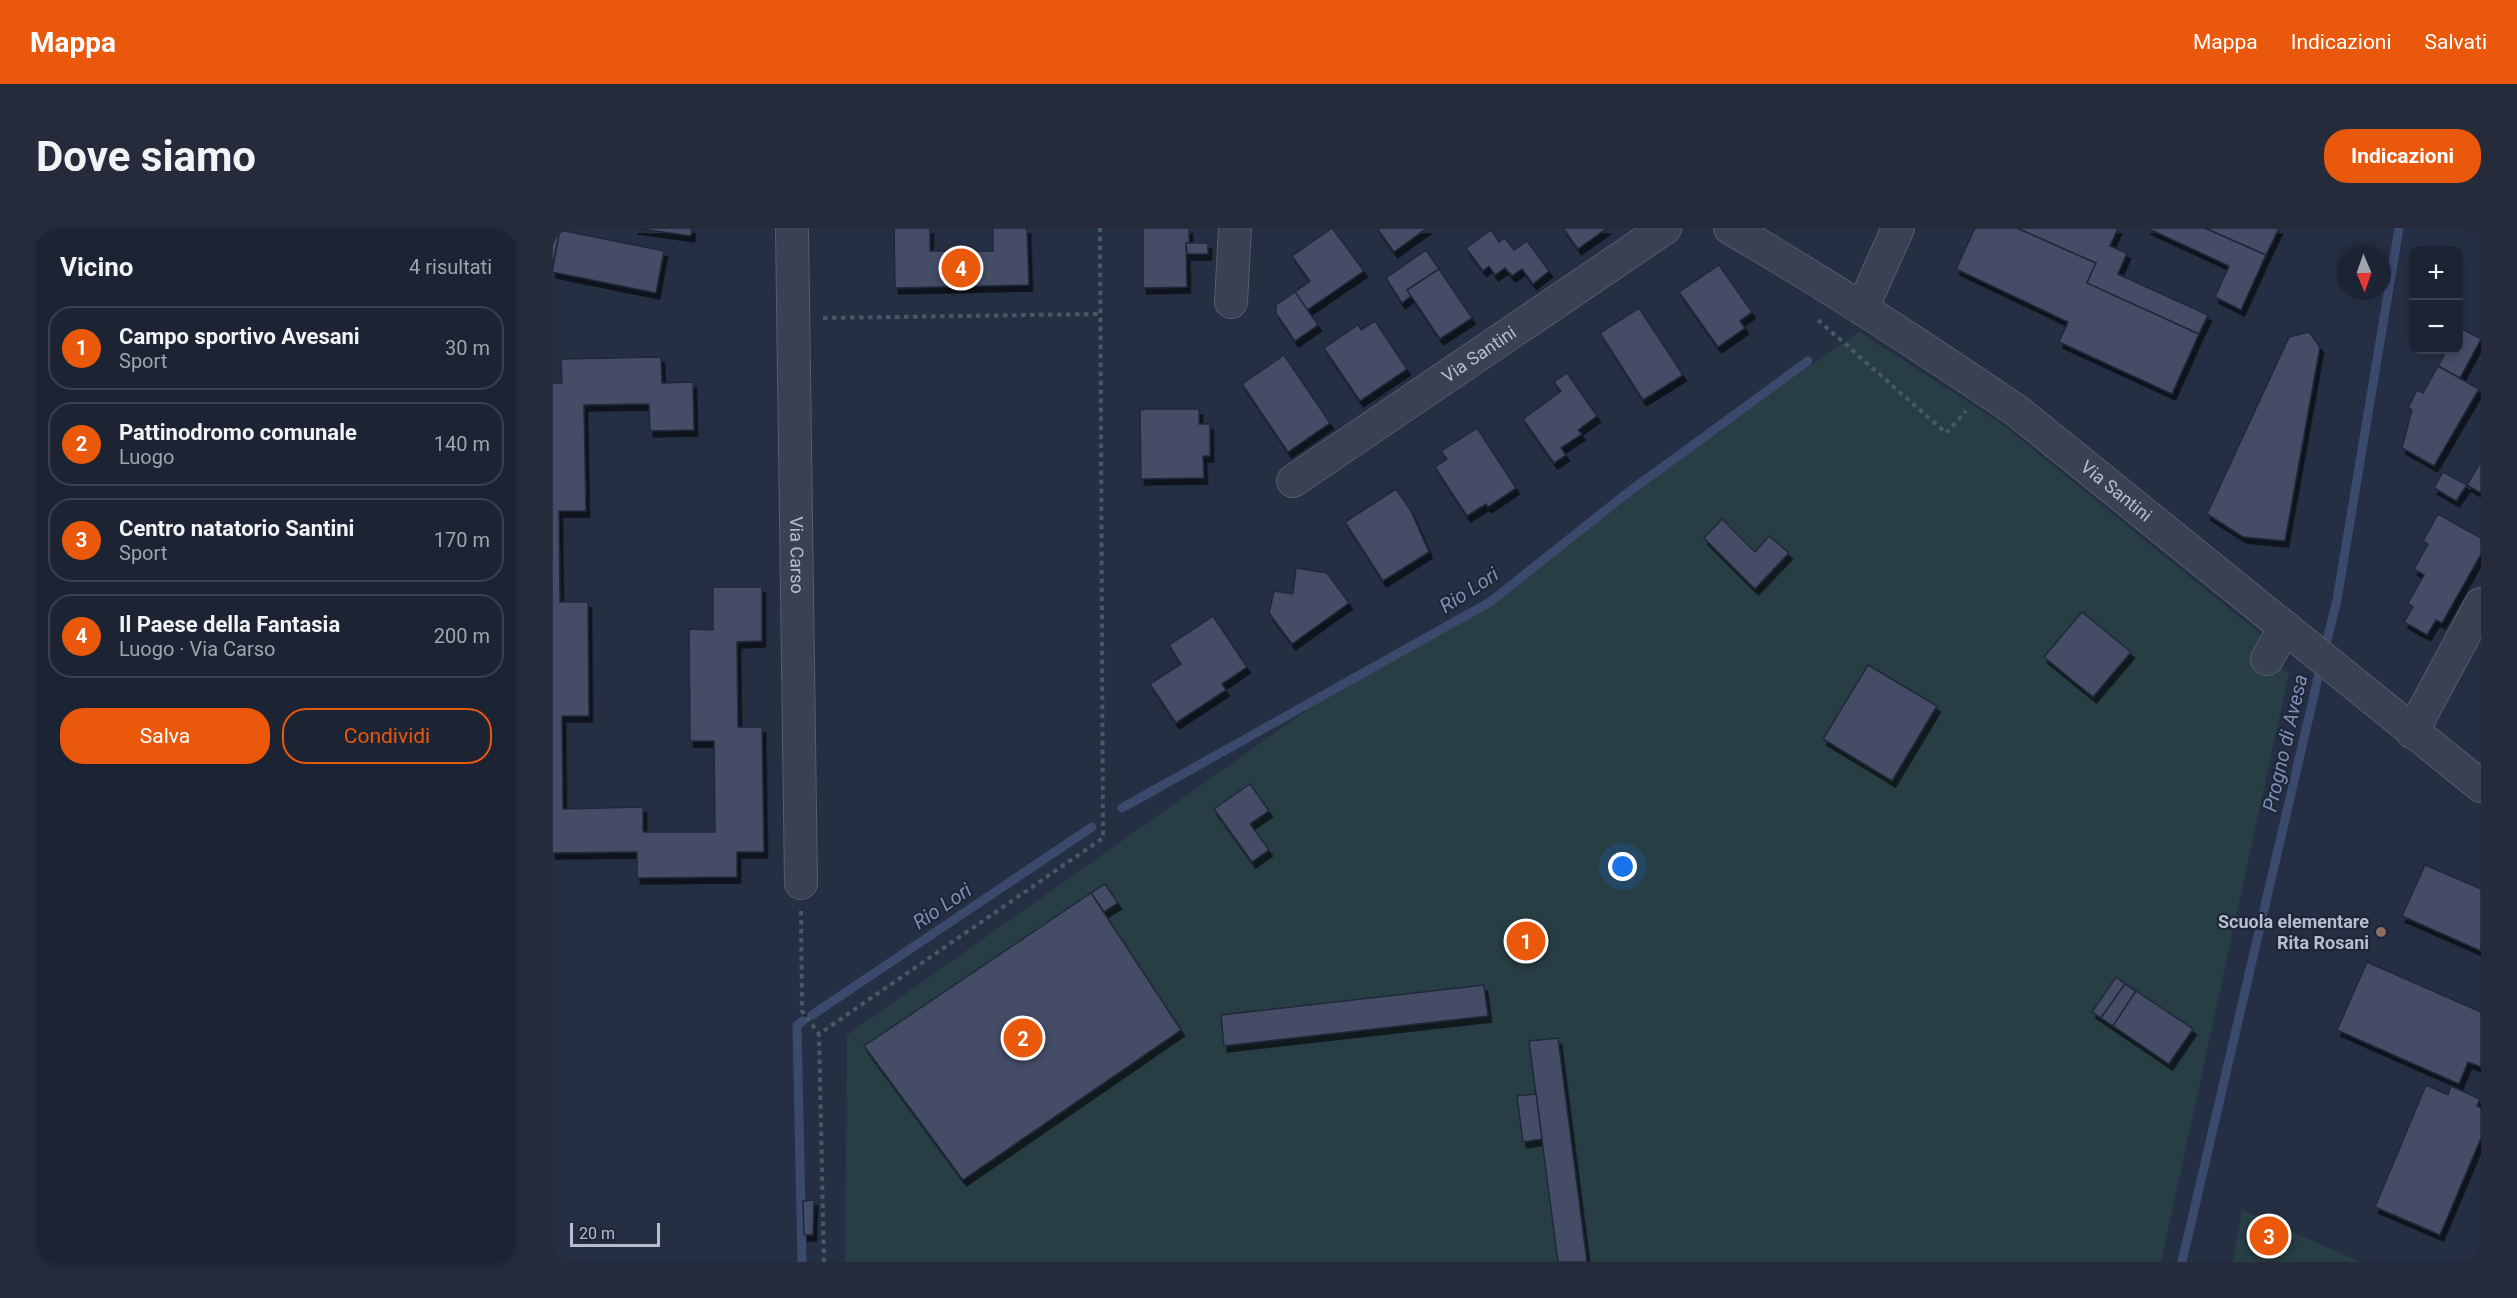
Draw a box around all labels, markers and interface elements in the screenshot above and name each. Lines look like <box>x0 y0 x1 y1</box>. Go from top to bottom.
text: Mappa <box>30 26 116 59</box>
text: Mappa <box>2193 30 2258 54</box>
text: Indicazioni <box>2291 30 2392 54</box>
text: Salvati <box>2425 30 2487 54</box>
button: Indicazioni <box>2324 129 2481 183</box>
text: Dove siamo <box>36 132 256 181</box>
pin: 4 <box>942 246 980 291</box>
north arrow <box>2337 246 2391 300</box>
map controls <box>2409 246 2463 354</box>
button: + <box>2409 246 2463 300</box>
text: Vicino <box>60 252 134 282</box>
text: 4 risultati <box>409 255 492 279</box>
button: − <box>2409 300 2463 354</box>
street label: Via Santini <box>1438 321 1520 387</box>
text: Campo sportivo Avesani <box>119 324 360 349</box>
text: 1 <box>76 336 87 360</box>
text: 30 m <box>445 336 490 360</box>
text: Sport <box>119 349 167 373</box>
text: Pattinodromo comunale <box>119 420 357 445</box>
text: 2 <box>76 432 87 456</box>
text: 140 m <box>434 432 490 456</box>
text: Luogo <box>119 445 174 469</box>
street label: Via Santini <box>2077 456 2156 526</box>
text: Centro natatorio Santini <box>119 516 354 541</box>
street label: Via Carso <box>786 516 808 594</box>
text: 3 <box>76 528 87 552</box>
text: 170 m <box>434 528 490 552</box>
text: Sport <box>119 541 167 565</box>
water label: Rio Lori <box>1435 562 1503 618</box>
text: Il Paese della Fantasia <box>119 612 340 637</box>
text: 4 <box>76 624 87 648</box>
text: 200 m <box>434 624 490 648</box>
text: Luogo · Via Carso <box>119 637 275 661</box>
water label: Progno di Avesa <box>2258 672 2312 814</box>
button: Salva <box>60 708 270 764</box>
button: Condividi <box>282 708 492 764</box>
your location <box>1608 852 1637 881</box>
water label: Rio Lori <box>908 878 976 934</box>
place label: Scuola elementare Rita Rosani <box>2218 911 2369 953</box>
pin: 1 <box>1506 918 1546 964</box>
marker: Scuola elementare Rita Rosani <box>2374 925 2388 939</box>
pin: 2 <box>1004 1016 1042 1060</box>
pin: 3 <box>2250 1214 2288 1258</box>
scale bar <box>570 1220 660 1248</box>
text: 20 m <box>579 1224 615 1243</box>

